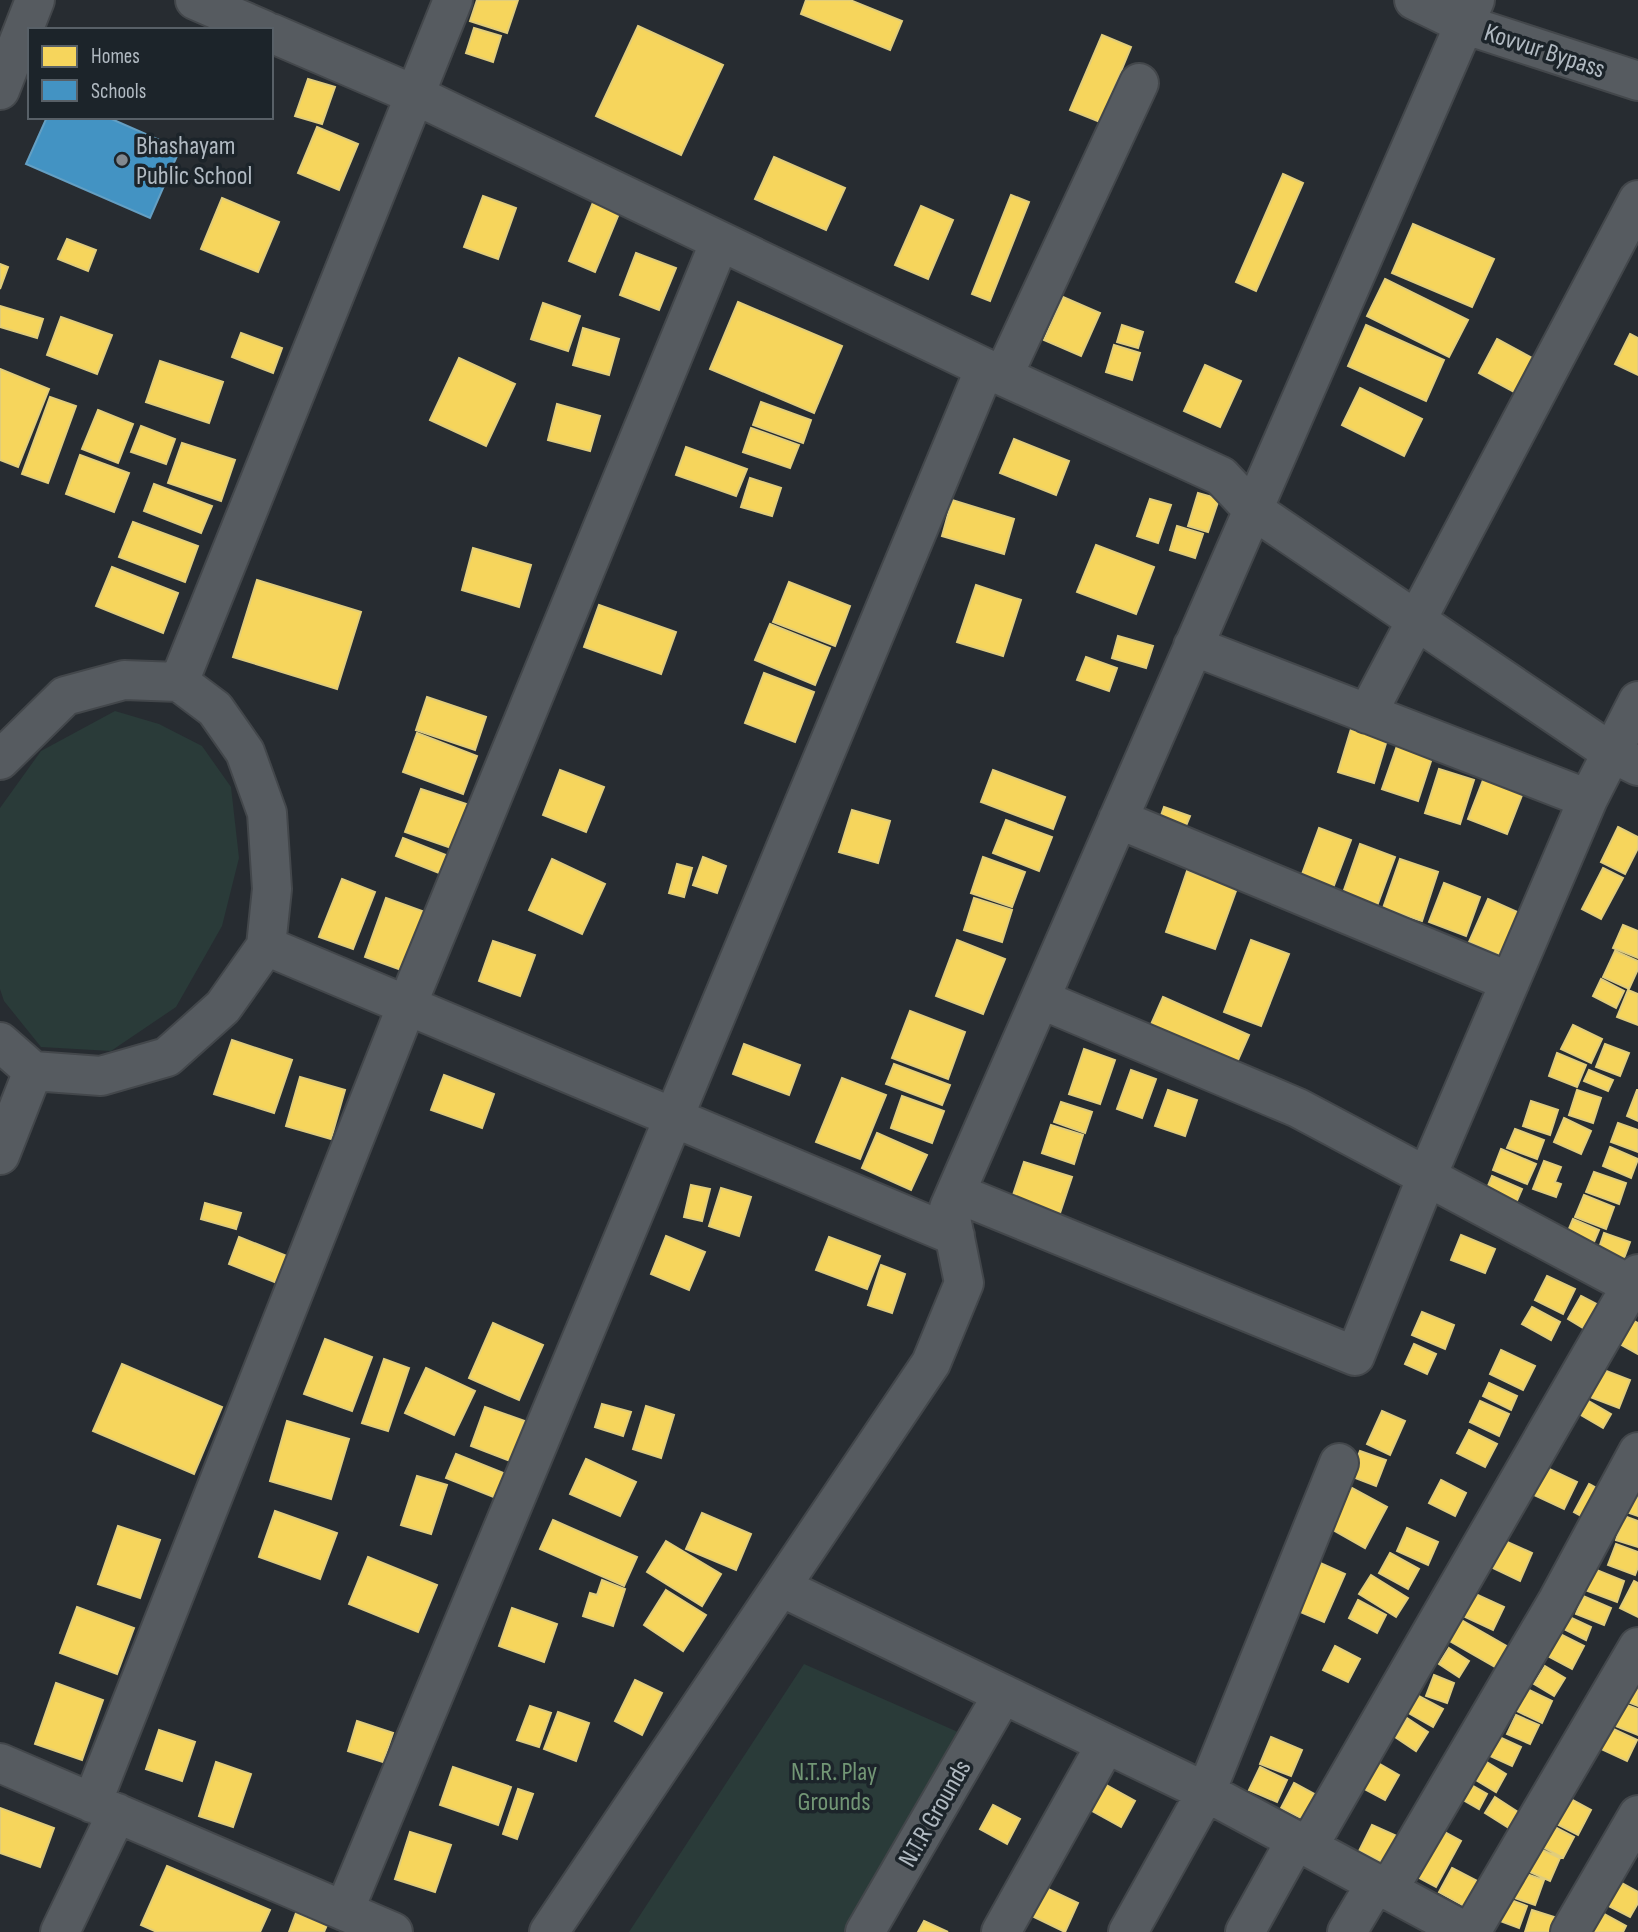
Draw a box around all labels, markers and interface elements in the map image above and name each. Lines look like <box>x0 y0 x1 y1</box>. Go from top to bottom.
street label: Kovvur Bypass <box>1480 17 1609 85</box>
legend <box>28 28 273 119</box>
text: Homes <box>91 44 140 69</box>
text: Schools <box>91 79 146 104</box>
place label: Bhashayam Public School <box>136 131 252 192</box>
marker: Bhashayam Public School <box>114 152 130 168</box>
street label: N.T.R Grounds <box>892 1755 978 1873</box>
park label: N.T.R. Play Grounds <box>791 1757 877 1818</box>

